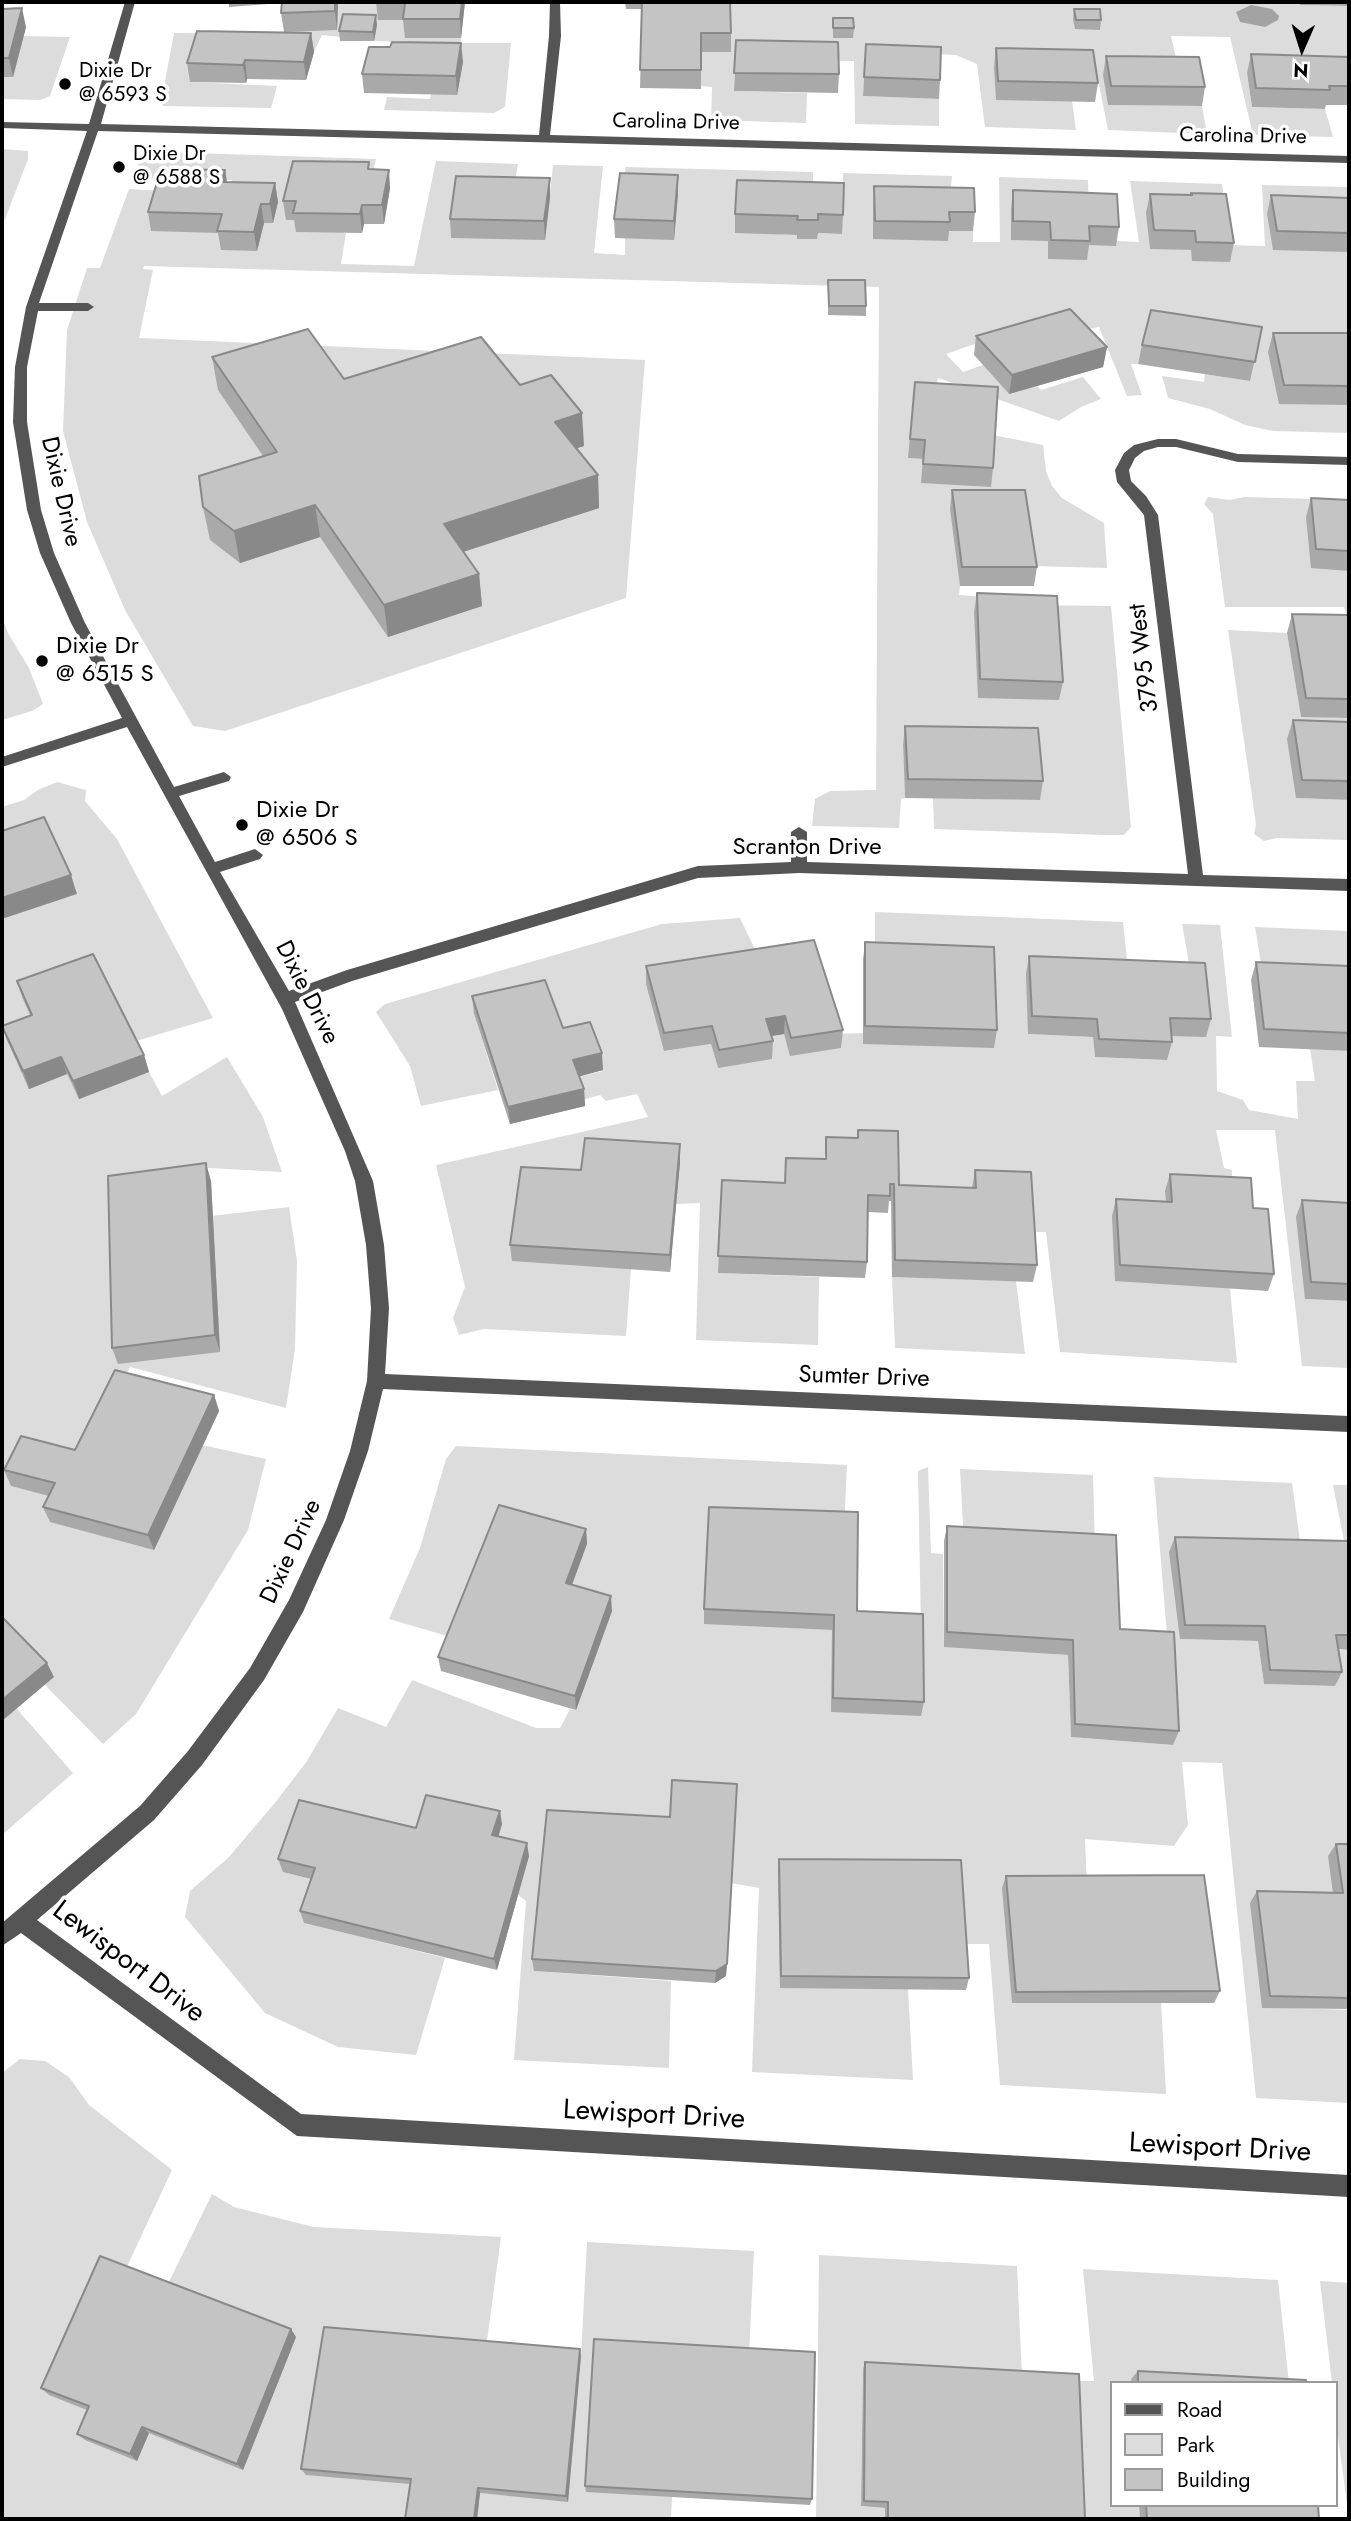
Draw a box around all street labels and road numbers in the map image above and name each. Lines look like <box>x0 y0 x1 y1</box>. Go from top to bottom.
street label: Carolina Drive <box>612 109 740 137</box>
street label: Carolina Drive <box>1179 123 1307 151</box>
street label: Dixie Drive <box>33 434 87 550</box>
street label: 3795 West <box>1124 602 1166 714</box>
street label: Scranton Drive <box>732 834 882 862</box>
street label: Dixie Drive <box>268 937 344 1049</box>
street label: Sumter Drive <box>798 1361 930 1395</box>
street label: Dixie Drive <box>255 1495 329 1609</box>
street label: Lewisport Drive <box>45 1895 211 2031</box>
street label: Lewisport Drive <box>562 2094 746 2138</box>
street label: Lewisport Drive <box>1128 2127 1312 2171</box>

